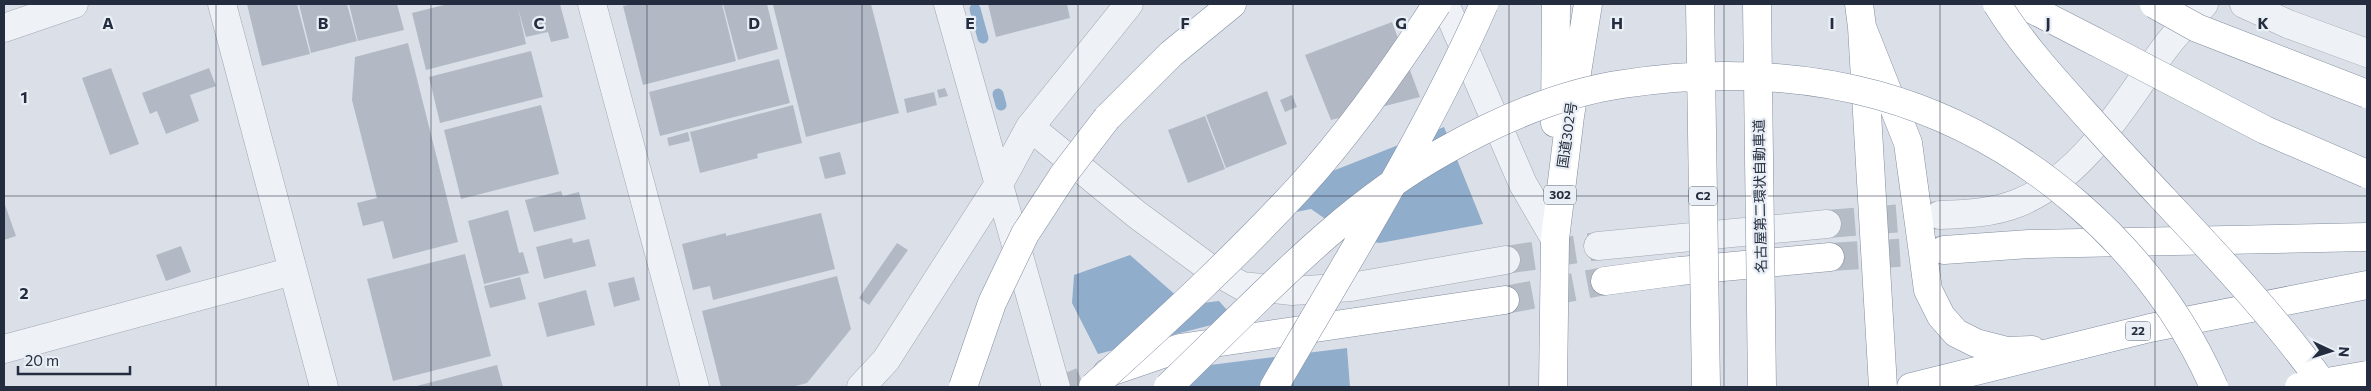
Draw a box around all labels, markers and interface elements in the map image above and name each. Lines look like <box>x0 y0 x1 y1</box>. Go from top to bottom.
text: A <box>102 13 114 32</box>
text: B <box>318 13 329 32</box>
text: C <box>534 13 545 32</box>
text: D <box>748 13 760 32</box>
text: E <box>965 13 975 32</box>
text: F <box>1180 13 1190 32</box>
text: G <box>1395 13 1407 32</box>
text: H <box>1611 13 1623 32</box>
text: I <box>1829 13 1835 32</box>
text: J <box>2045 13 2051 32</box>
text: K <box>2257 13 2269 32</box>
text: 1 <box>20 87 28 106</box>
street label: 国道302号 <box>1553 101 1580 169</box>
street label: 名古屋第二環状自動車道 <box>1750 119 1769 273</box>
road number: 302 <box>1544 186 1576 204</box>
road number: C2 <box>1689 187 1717 206</box>
text: 2 <box>19 283 29 302</box>
road number: 22 <box>2126 322 2150 341</box>
north arrow <box>2306 326 2356 376</box>
scale bar <box>18 344 130 376</box>
text: N <box>2336 346 2353 358</box>
text: 20 m <box>25 351 59 369</box>

